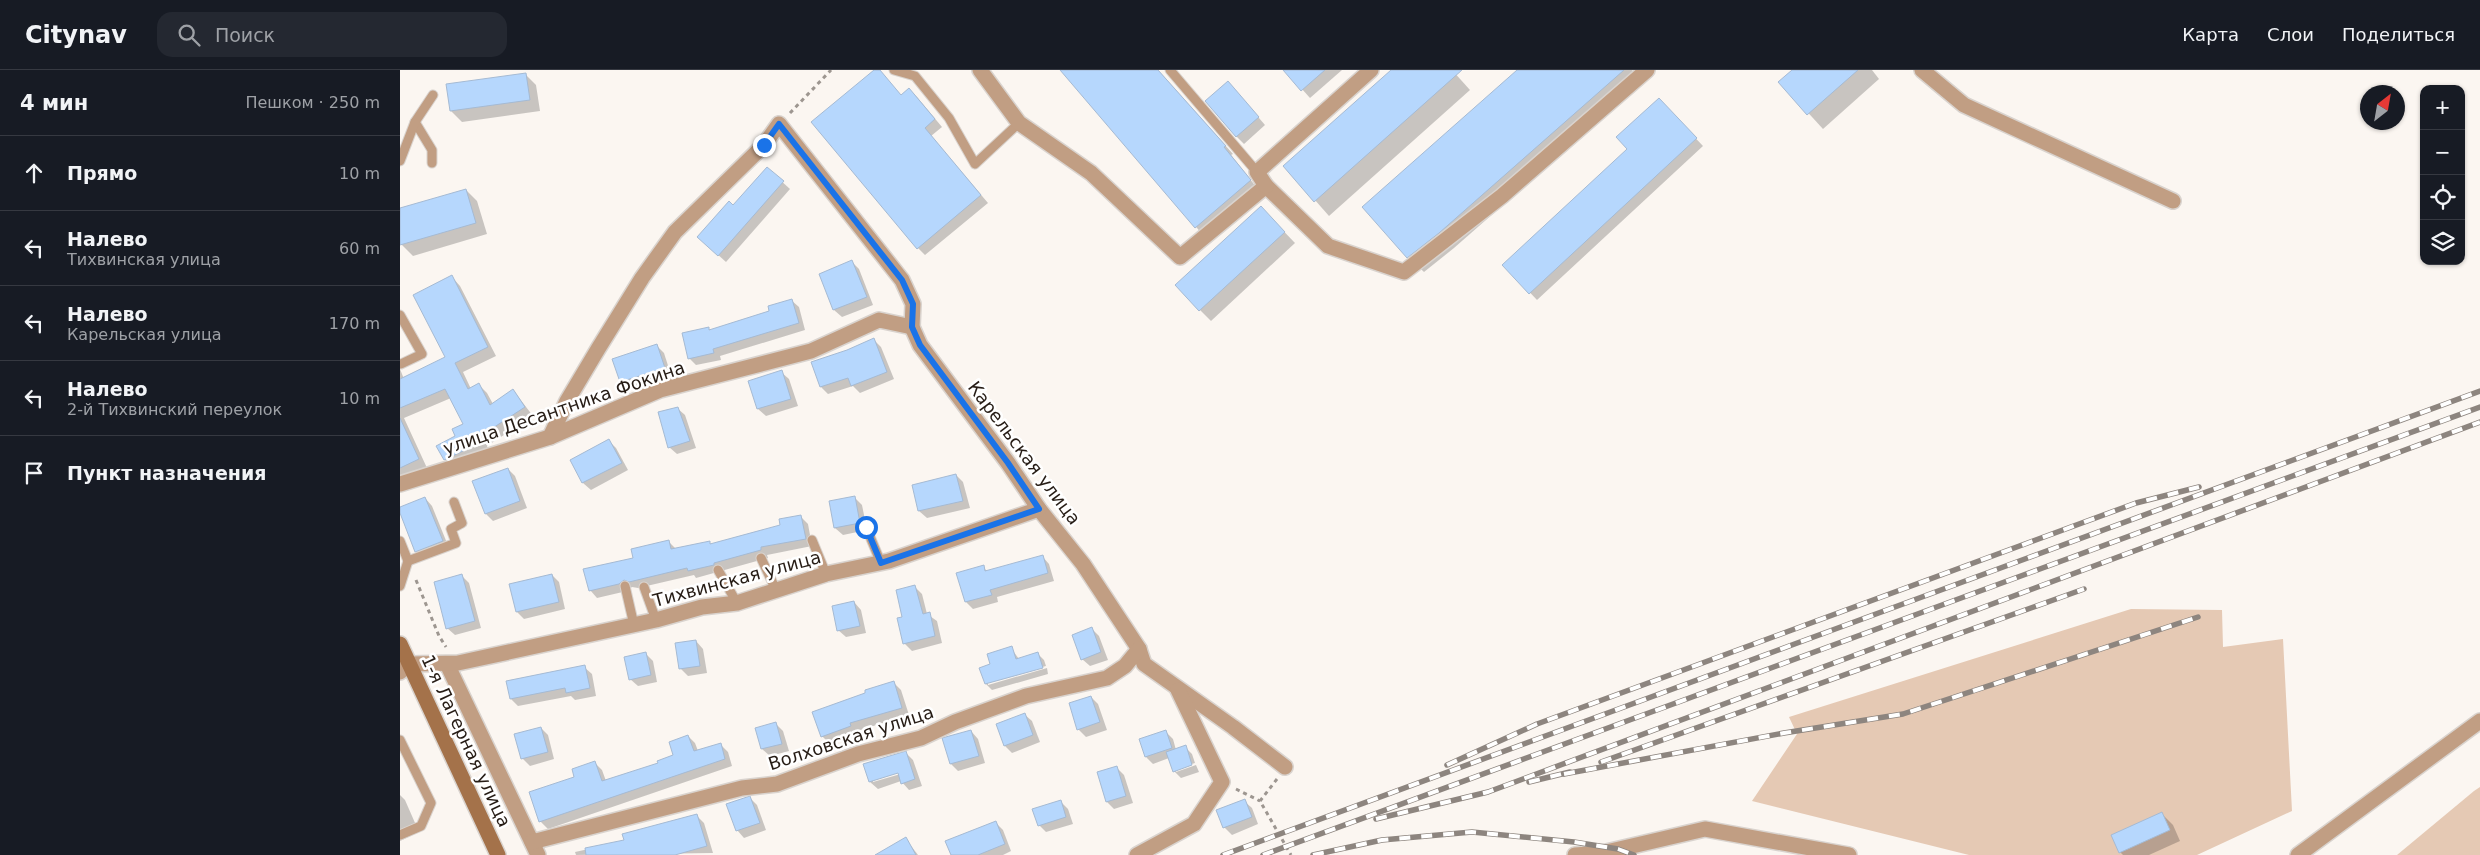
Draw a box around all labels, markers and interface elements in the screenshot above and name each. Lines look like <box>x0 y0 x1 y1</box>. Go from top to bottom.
search box <box>157 12 507 57</box>
text: Citynav <box>25 21 127 49</box>
icon: search <box>175 21 203 49</box>
text: Поиск <box>215 24 275 46</box>
text: Карта <box>2182 24 2239 45</box>
text: Слои <box>2267 24 2314 45</box>
text: Поделиться <box>2342 24 2455 45</box>
north arrow <box>2360 85 2405 130</box>
map controls <box>2420 85 2465 265</box>
button: + <box>2420 85 2465 130</box>
text: 4 мин <box>20 91 88 115</box>
text: Пешком · 250 m <box>245 93 380 112</box>
button: − <box>2420 130 2465 175</box>
route end <box>753 134 776 157</box>
icon: ahead <box>20 159 48 187</box>
text: Прямо <box>67 162 137 184</box>
text: 10 m <box>339 164 380 183</box>
button: locate <box>2420 175 2465 220</box>
button: layers <box>2420 220 2465 265</box>
text: Налево <box>67 228 148 250</box>
icon: left <box>20 234 48 262</box>
text: 60 m <box>339 239 380 258</box>
text: Тихвинская улица <box>67 250 221 269</box>
text: Налево <box>67 303 148 325</box>
icon: left <box>20 309 48 337</box>
text: 170 m <box>329 314 380 333</box>
text: Карельская улица <box>67 325 222 344</box>
street label: улица Десантника Фокина <box>440 356 687 459</box>
street label: Карельская улица <box>964 377 1085 528</box>
text: Налево <box>67 378 148 400</box>
icon: left <box>20 384 48 412</box>
text: 10 m <box>339 389 380 408</box>
text: 2-й Тихвинский переулок <box>67 400 282 419</box>
icon: arrive <box>20 459 48 487</box>
text: Пункт назначения <box>67 462 266 484</box>
route start <box>855 516 878 539</box>
street label: Тихвинская улица <box>650 546 823 611</box>
street label: 1-я Лагерная улица <box>417 651 516 830</box>
street label: Волховская улица <box>766 701 936 774</box>

